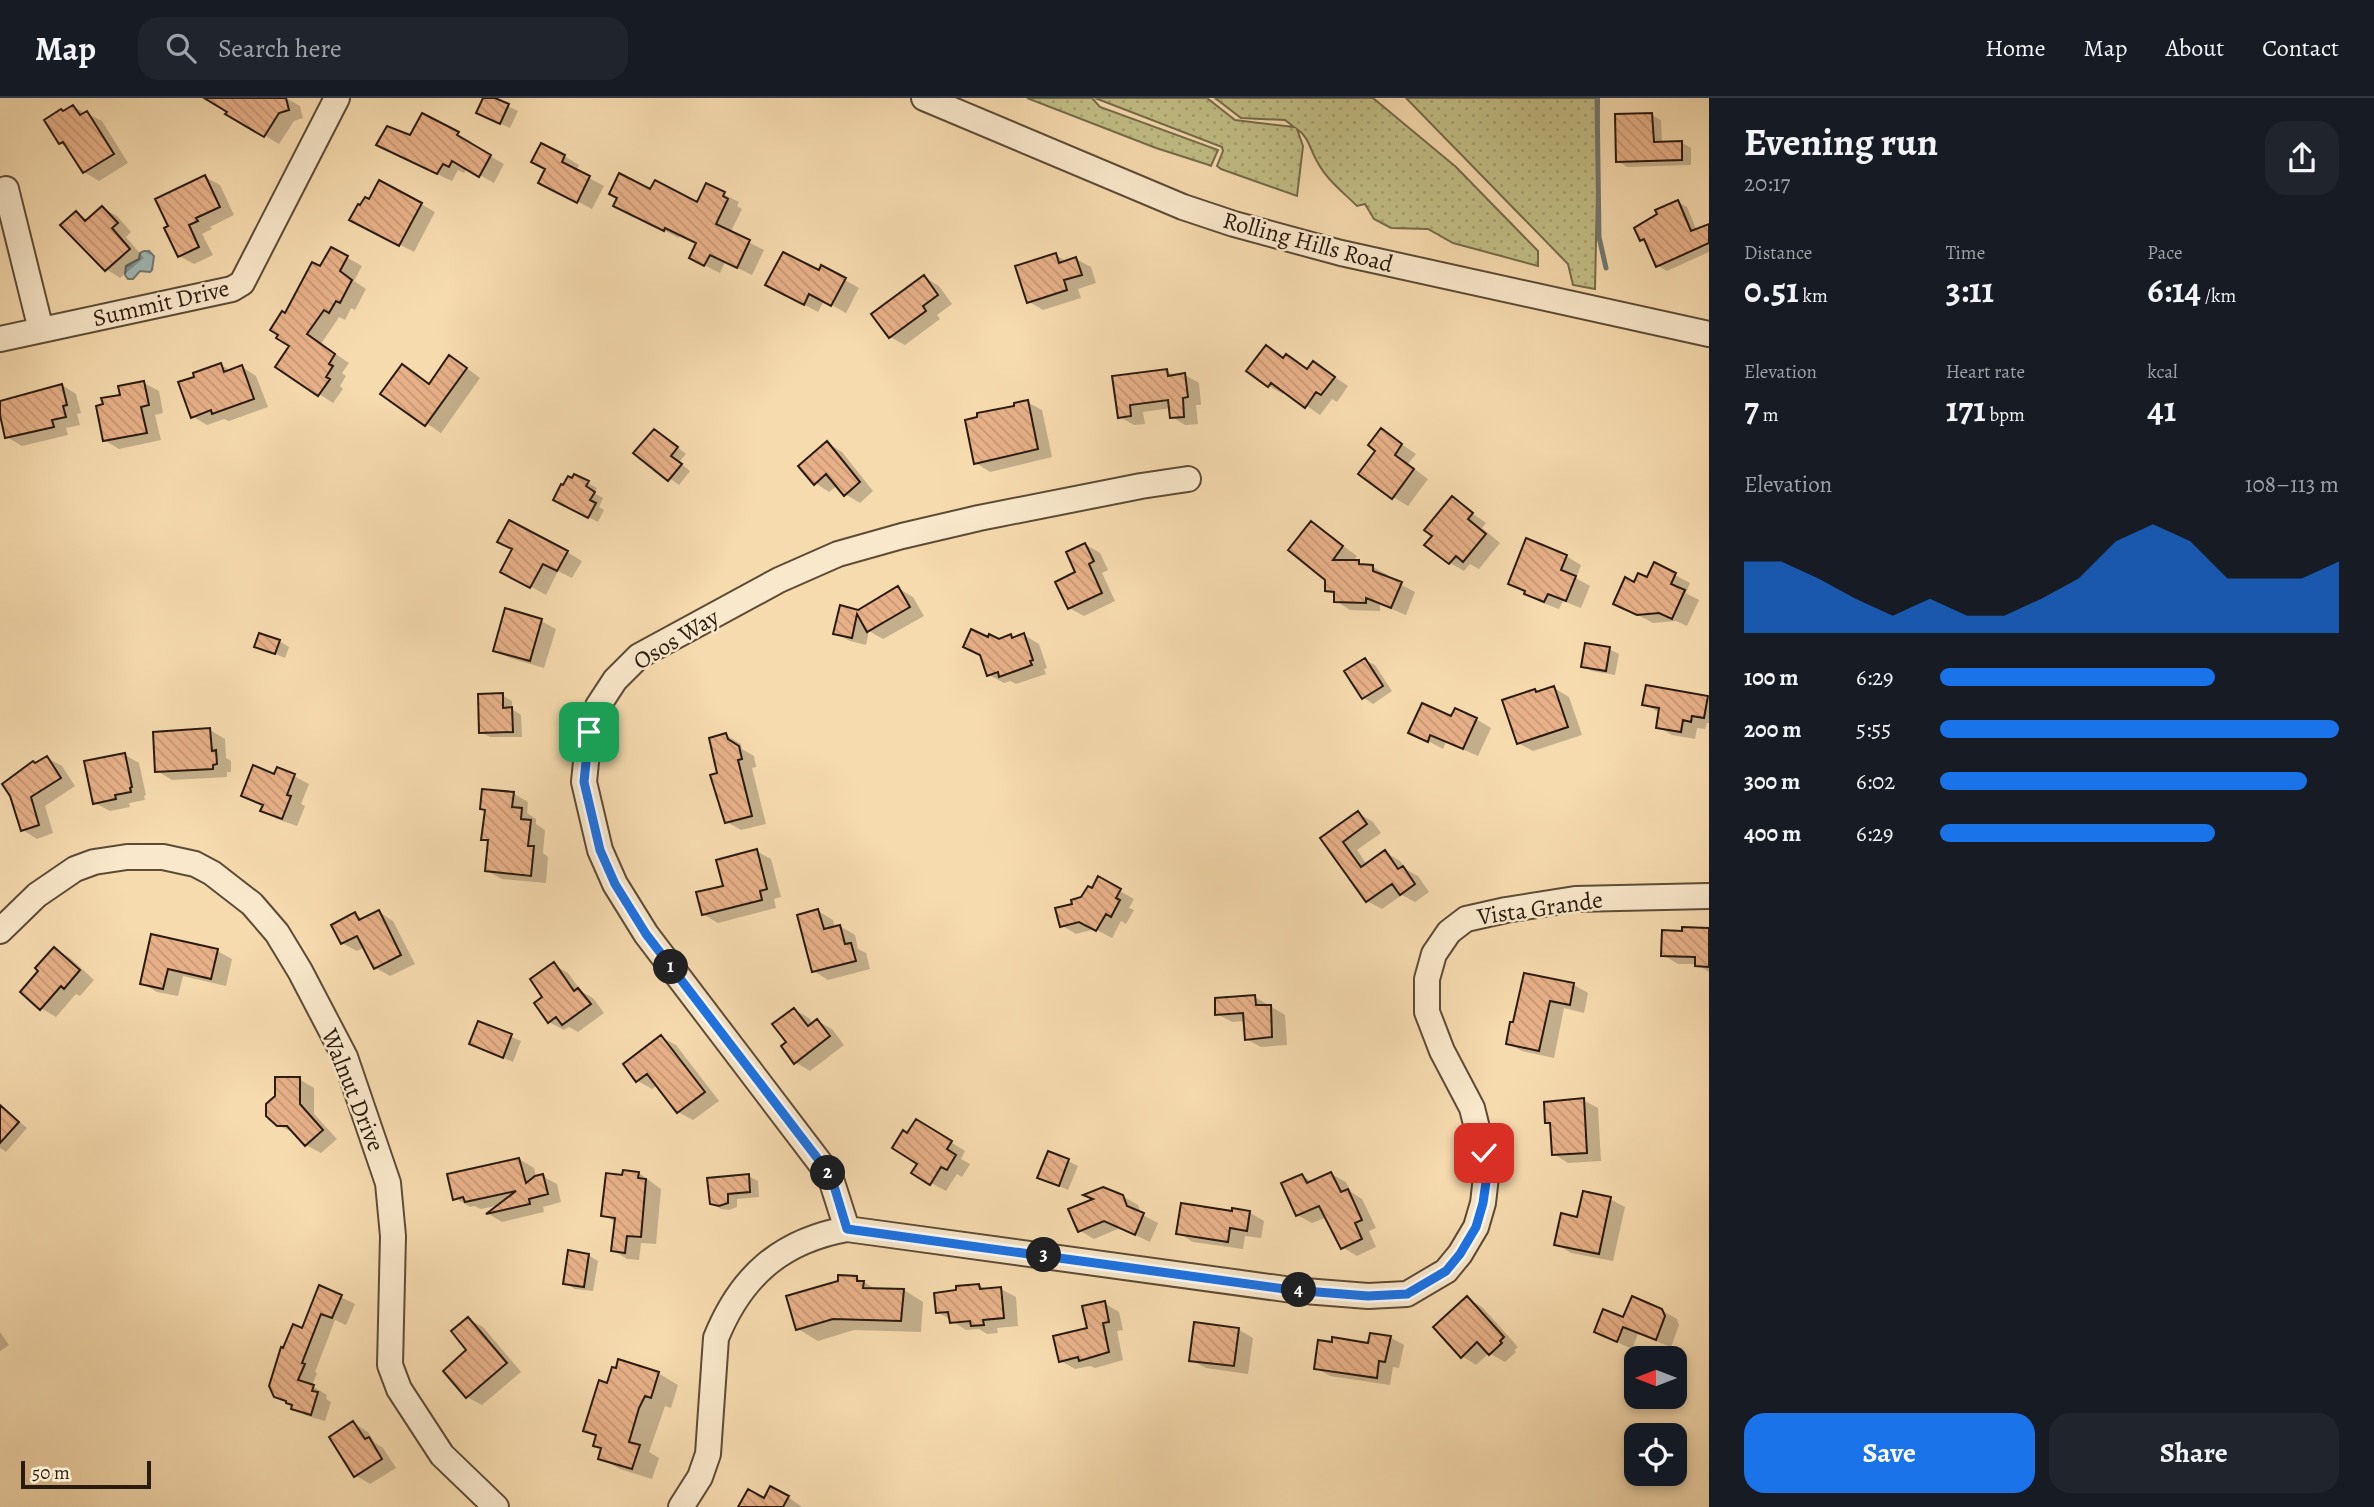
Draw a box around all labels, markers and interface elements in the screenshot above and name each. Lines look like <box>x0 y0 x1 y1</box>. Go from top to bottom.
search box <box>138 17 628 80</box>
text: Map <box>35 26 96 71</box>
icon: search <box>162 29 200 67</box>
text: Search here <box>218 31 342 66</box>
text: Home <box>1985 32 2046 64</box>
text: Map <box>2084 32 2128 64</box>
text: About <box>2166 32 2224 64</box>
text: Contact <box>2262 32 2339 64</box>
text: Evening run <box>1744 116 1938 168</box>
button: share <box>2265 121 2339 195</box>
text: 20:17 <box>1744 168 1790 199</box>
street label: Rolling Hills Road <box>1219 204 1397 280</box>
text: Distance <box>1744 240 1812 266</box>
text: Time <box>1946 240 1985 266</box>
text: Pace <box>2147 240 2183 266</box>
text: 0.51 <box>1744 266 1799 314</box>
text: 3:11 <box>1946 266 1994 314</box>
text: 6:14 <box>2147 266 2201 314</box>
street label: Summit Drive <box>90 272 232 334</box>
text: km <box>1799 283 1828 309</box>
text: /km <box>2201 283 2236 309</box>
text: Elevation <box>1744 359 1817 385</box>
text: Heart rate <box>1946 359 2025 385</box>
text: kcal <box>2147 359 2178 385</box>
text: 7 <box>1744 385 1759 433</box>
text: 171 <box>1946 385 1986 433</box>
text: 41 <box>2147 385 2176 433</box>
text: m <box>1759 402 1779 428</box>
text: bpm <box>1986 402 2025 428</box>
text: Elevation <box>1744 469 1832 500</box>
text: 108–113 m <box>2245 469 2339 500</box>
street label: Osos Way <box>627 601 725 677</box>
text: 100 m <box>1744 662 1799 693</box>
text: 6:29 <box>1856 662 1894 693</box>
pin <box>559 702 619 762</box>
icon: arrive <box>570 713 608 751</box>
text: 200 m <box>1744 714 1802 745</box>
text: 5:55 <box>1856 714 1891 745</box>
text: 300 m <box>1744 766 1800 797</box>
text: 6:02 <box>1856 766 1895 797</box>
text: 400 m <box>1744 818 1801 849</box>
text: 6:29 <box>1856 818 1894 849</box>
street label: Vista Grande <box>1474 883 1605 933</box>
pin: 1 <box>654 950 688 984</box>
text: 1 <box>667 953 674 979</box>
street label: Walnut Drive <box>313 1023 392 1156</box>
pin <box>1454 1123 1514 1183</box>
icon: check <box>1465 1134 1503 1172</box>
pin: 2 <box>810 1156 846 1190</box>
text: 2 <box>823 1159 832 1185</box>
pin: 3 <box>1026 1238 1062 1272</box>
text: 3 <box>1039 1241 1048 1267</box>
pin: 4 <box>1282 1272 1316 1308</box>
text: 4 <box>1294 1276 1303 1302</box>
north arrow <box>1624 1346 1687 1409</box>
map controls <box>1624 1346 1687 1486</box>
button: Save <box>1744 1413 2035 1493</box>
button: Share <box>2049 1413 2339 1493</box>
button: locate <box>1624 1423 1687 1486</box>
scale bar <box>21 1458 150 1490</box>
text: 50 m <box>32 1460 70 1486</box>

